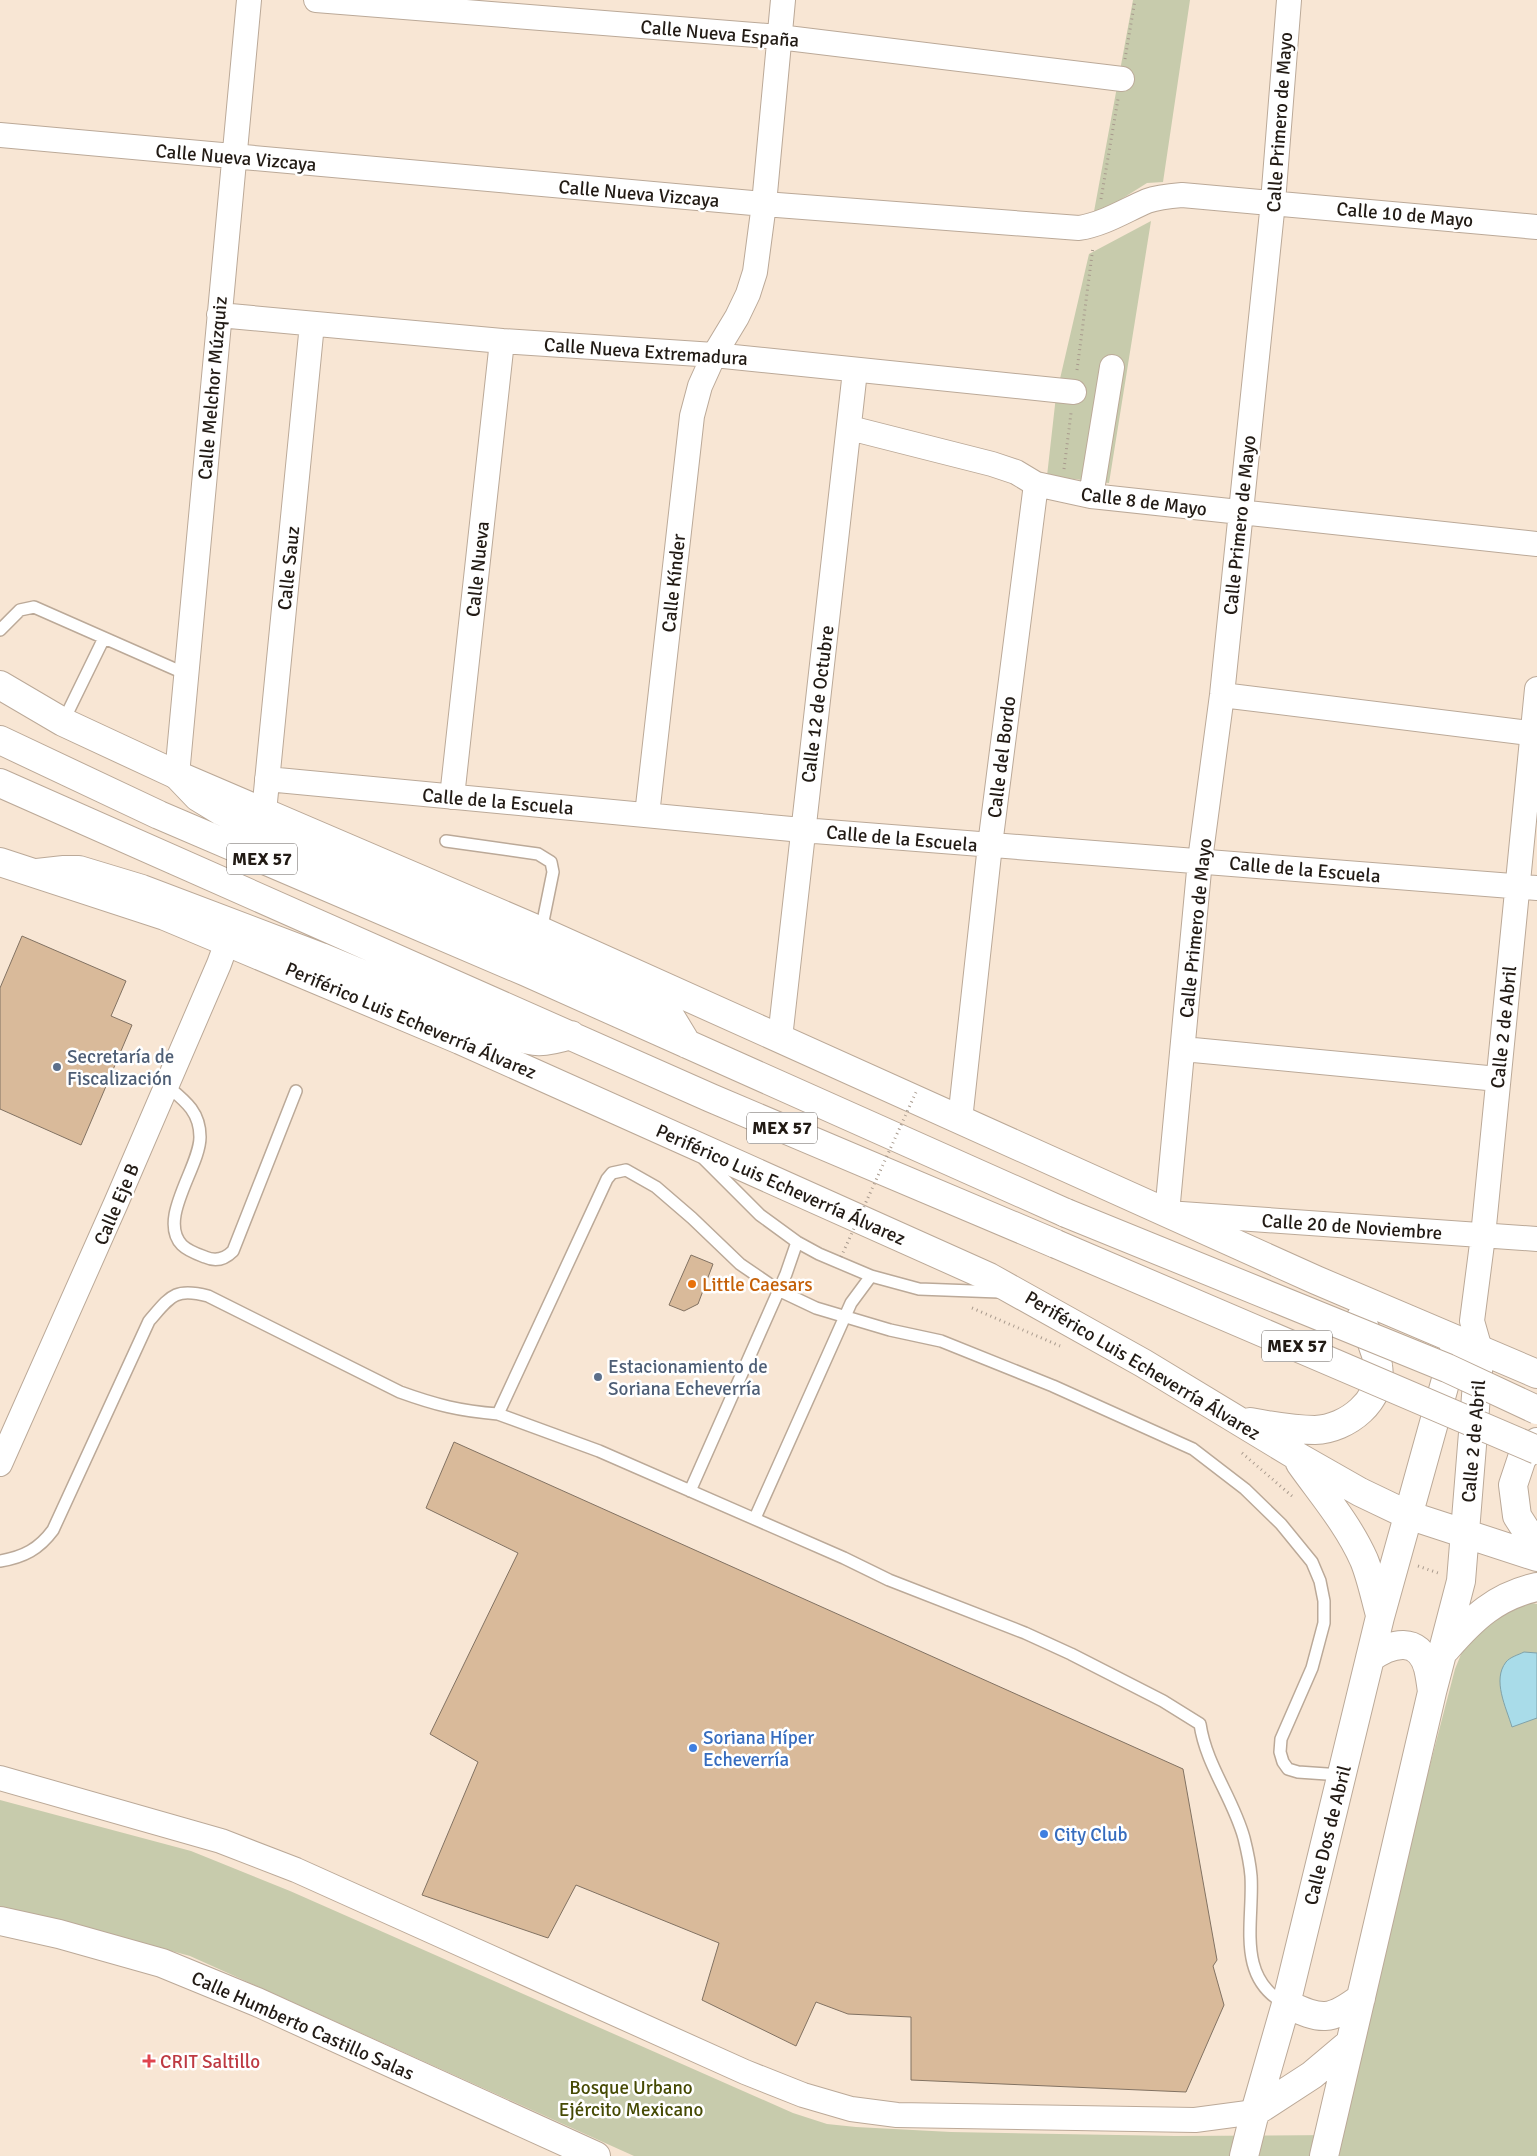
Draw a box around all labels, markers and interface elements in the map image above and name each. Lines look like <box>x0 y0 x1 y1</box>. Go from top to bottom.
street label: Calle Nueva España <box>640 15 800 53</box>
street label: Calle Primero de Mayo <box>1262 31 1298 213</box>
street label: Calle Nueva Vizcaya <box>155 139 317 177</box>
street label: Calle Nueva Vizcaya <box>558 175 720 213</box>
street label: Calle 10 de Mayo <box>1336 197 1474 233</box>
street label: Calle Melchor Múzquiz <box>193 295 233 481</box>
street label: Calle Nueva Extremadura <box>543 333 749 371</box>
street label: Calle Primero de Mayo <box>1219 434 1261 616</box>
street label: Calle 8 de Mayo <box>1079 482 1208 522</box>
street label: Calle Nueva <box>461 520 495 618</box>
street label: Calle Sauz <box>273 525 305 611</box>
street label: Calle Kínder <box>657 533 691 634</box>
street label: Calle 12 de Octubre <box>796 624 840 784</box>
street label: Calle del Bordo <box>983 695 1021 820</box>
street label: Calle de la Escuela <box>421 783 575 821</box>
street label: Calle de la Escuela <box>825 820 979 858</box>
street label: Calle Primero de Mayo <box>1175 837 1217 1019</box>
road number: MEX 57 <box>227 844 297 874</box>
street label: Calle de la Escuela <box>1228 851 1382 889</box>
street label: Periférico Luis Echeverría Álvarez <box>281 957 540 1085</box>
street label: Calle 2 de Abril <box>1486 965 1522 1090</box>
place label: Secretaría de Fiscalización <box>67 1045 174 1091</box>
marker: Secretaría de Fiscalización <box>51 1061 63 1073</box>
road number: MEX 57 <box>747 1112 817 1144</box>
street label: Periférico Luis Echeverría Álvarez <box>652 1119 909 1251</box>
street label: Calle Eje B <box>89 1160 145 1249</box>
street label: Calle 20 de Noviembre <box>1261 1209 1443 1245</box>
place label: Little Caesars <box>702 1273 813 1297</box>
marker: Little Caesars <box>686 1278 698 1290</box>
street label: Periférico Luis Echeverría Álvarez <box>1020 1286 1265 1446</box>
road number: MEX 57 <box>1262 1330 1332 1362</box>
place label: Estacionamiento de Soriana Echeverría <box>608 1355 768 1401</box>
marker: Estacionamiento de Soriana Echeverría <box>592 1371 604 1383</box>
street label: Calle 2 de Abril <box>1457 1379 1491 1504</box>
place label: Soriana Híper Echeverría <box>703 1726 814 1772</box>
marker: Soriana Híper Echeverría <box>687 1742 699 1754</box>
street label: Calle Dos de Abril <box>1299 1763 1357 1908</box>
place label: City Club <box>1054 1823 1128 1847</box>
marker: City Club <box>1038 1828 1050 1840</box>
street label: Calle Humberto Castillo Salas <box>188 1966 418 2086</box>
place label: CRIT Saltillo <box>160 2050 260 2074</box>
marker: CRIT Saltillo <box>142 2054 156 2068</box>
park label: Bosque Urbano Ejército Mexicano <box>559 2076 703 2122</box>

